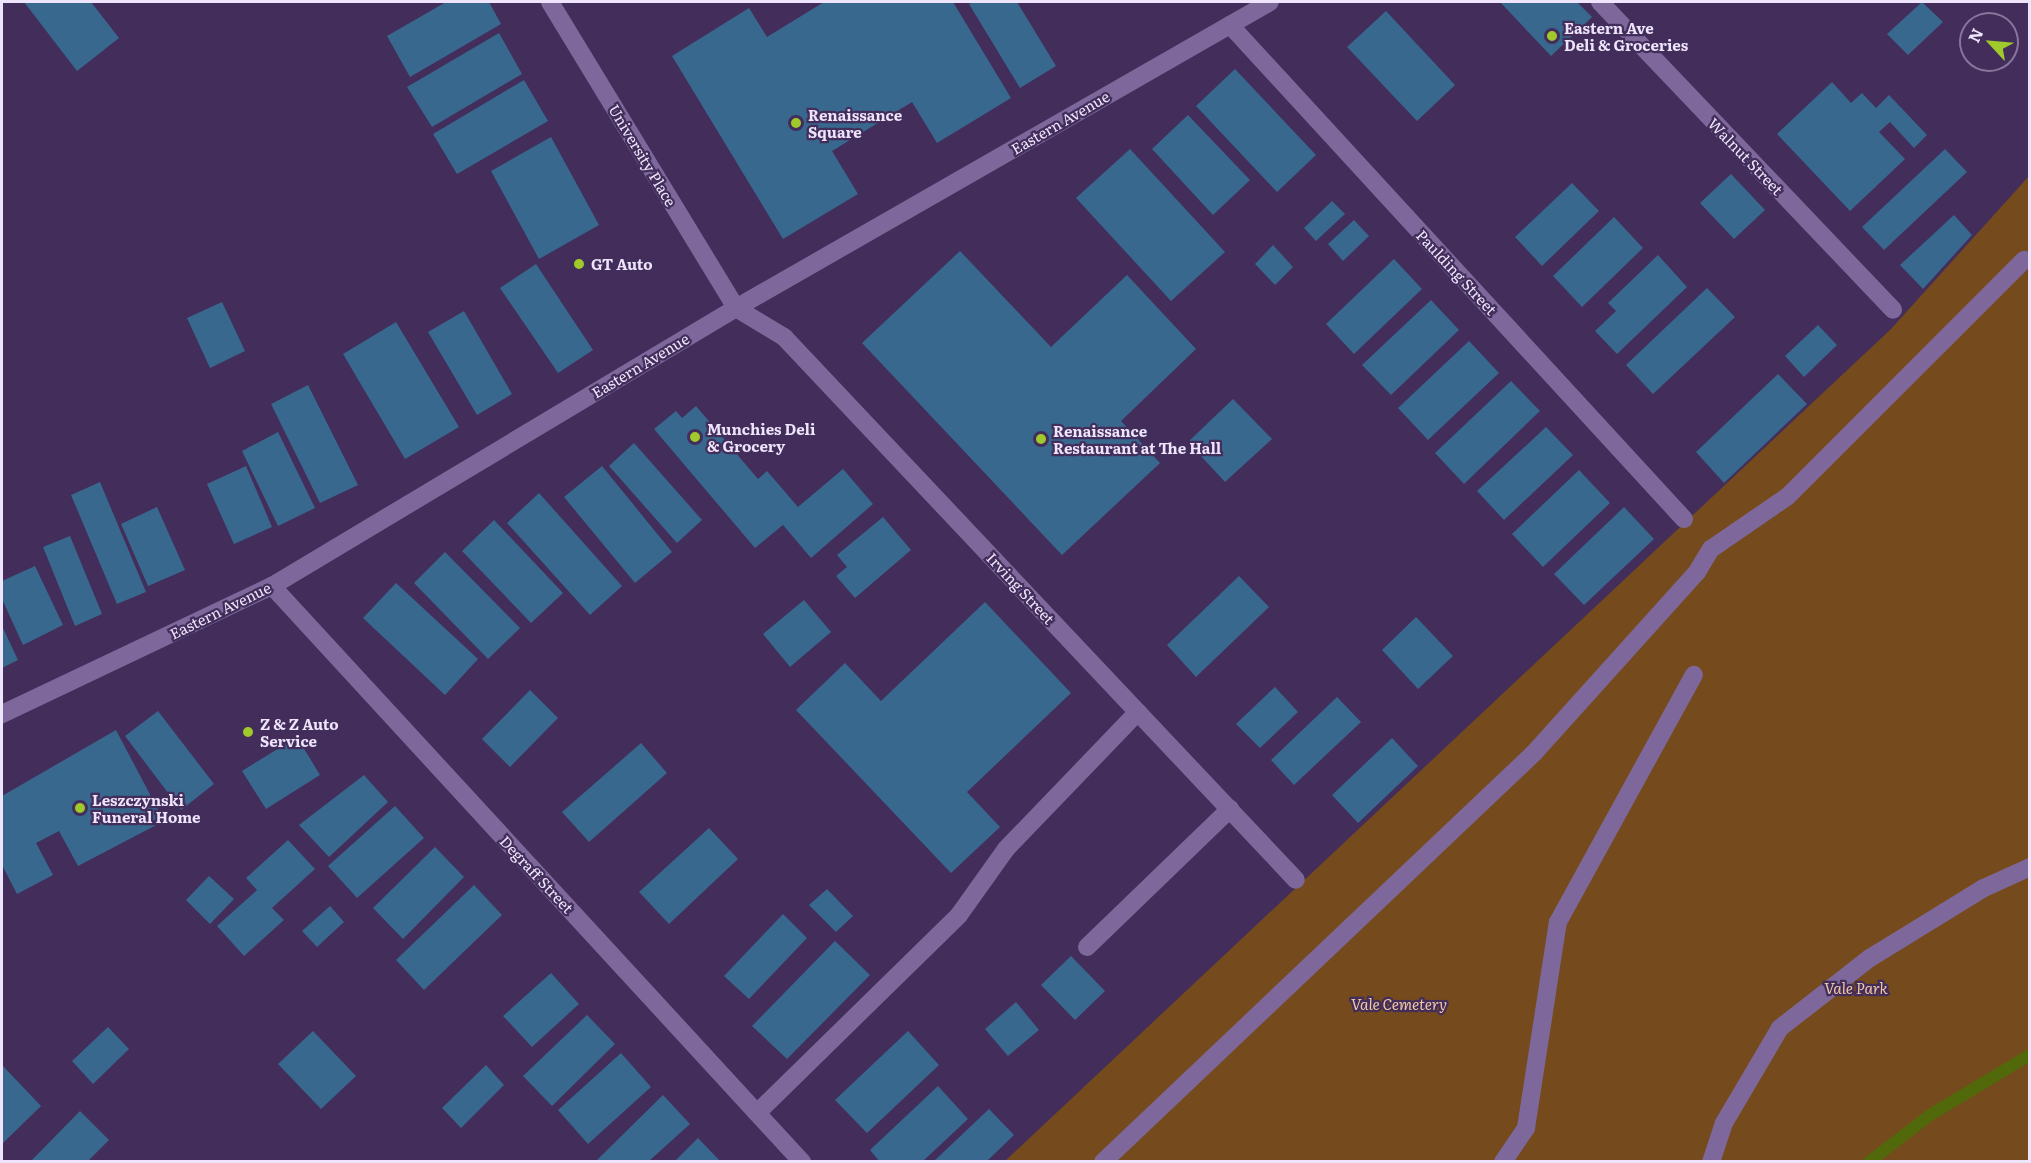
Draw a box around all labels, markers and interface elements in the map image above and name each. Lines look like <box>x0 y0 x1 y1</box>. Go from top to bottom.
north arrow <box>1959 12 2019 72</box>
place label: Eastern Ave Deli & Groceries <box>1564 18 1688 53</box>
text: N <box>1961 24 1988 46</box>
marker: Eastern Ave Deli & Groceries <box>1545 29 1559 43</box>
street label: Eastern Avenue <box>1008 87 1112 157</box>
street label: University Place <box>605 101 681 209</box>
place label: Renaissance Square <box>808 105 902 140</box>
street label: Walnut Street <box>1705 114 1787 198</box>
marker: Renaissance Square <box>789 116 803 130</box>
street label: Paulding Street <box>1413 226 1501 318</box>
place label: GT Auto <box>591 255 653 273</box>
marker: GT Auto <box>572 257 586 271</box>
street label: Eastern Avenue <box>588 329 692 401</box>
place label: Munchies Deli & Grocery <box>707 419 815 454</box>
place label: Renaissance Restaurant at The Hall <box>1053 421 1221 456</box>
marker: Munchies Deli & Grocery <box>688 430 702 444</box>
marker: Renaissance Restaurant at The Hall <box>1034 432 1048 446</box>
street label: Irving Street <box>983 548 1059 628</box>
street label: Eastern Avenue <box>166 578 274 642</box>
place label: Z & Z Auto Service <box>260 714 339 749</box>
marker: Z & Z Auto Service <box>241 725 255 739</box>
place label: Leszczynski Funeral Home <box>92 790 201 825</box>
marker: Leszczynski Funeral Home <box>73 801 87 815</box>
street label: Degraff Street <box>496 831 578 917</box>
park label: Vale Park <box>1824 979 1888 997</box>
park label: Vale Cemetery <box>1351 995 1447 1013</box>

